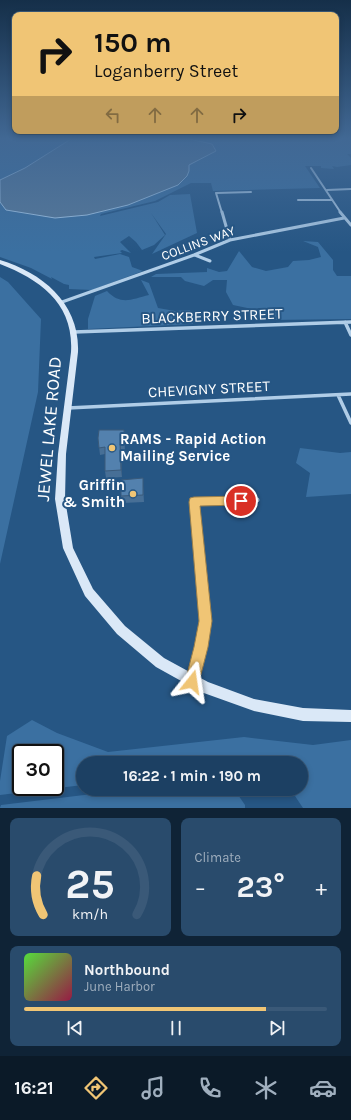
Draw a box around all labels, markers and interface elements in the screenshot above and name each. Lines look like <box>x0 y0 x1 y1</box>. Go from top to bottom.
text: 150 m <box>94 26 172 59</box>
icon: right <box>28 28 80 80</box>
text: Loganberry Street <box>94 60 238 82</box>
icon: left <box>102 104 124 126</box>
icon: ahead <box>144 104 166 126</box>
icon: ahead <box>186 104 208 126</box>
icon: right <box>228 104 250 126</box>
street label: COLLINS WAY <box>159 223 237 263</box>
street label: BLACKBERRY STREET <box>141 305 283 327</box>
street label: JEWEL LAKE ROAD <box>32 356 66 502</box>
street label: CHEVIGNY STREET <box>148 377 271 401</box>
place label: RAMS - Rapid Action Mailing Service <box>120 430 266 465</box>
marker: RAMS - Rapid Action Mailing Service <box>107 443 117 453</box>
place label: Griffin & Smith <box>63 476 125 511</box>
pin <box>224 484 258 518</box>
marker: Griffin & Smith <box>128 489 138 499</box>
icon: arrive <box>230 490 252 512</box>
position arrow <box>171 661 213 703</box>
speed limit sign: 30 <box>12 744 64 796</box>
text: 16:22 · 1 min · 190 m <box>123 767 261 785</box>
text: Climate <box>195 850 241 865</box>
text: 25 <box>66 860 115 908</box>
text: 23° <box>237 869 285 905</box>
text: − <box>195 875 206 901</box>
text: + <box>315 875 327 901</box>
text: km/h <box>72 906 108 923</box>
text: Northbound <box>84 961 170 979</box>
text: June Harbor <box>84 979 155 994</box>
icon: previous <box>64 1017 86 1039</box>
icon: pause <box>165 1017 187 1039</box>
icon: next <box>266 1017 288 1039</box>
icon: directions <box>82 1074 110 1102</box>
icon: music <box>139 1074 167 1102</box>
icon: phone <box>196 1074 224 1102</box>
icon: climate <box>252 1074 280 1102</box>
icon: car <box>309 1074 337 1102</box>
text: 16:21 <box>14 1077 54 1099</box>

